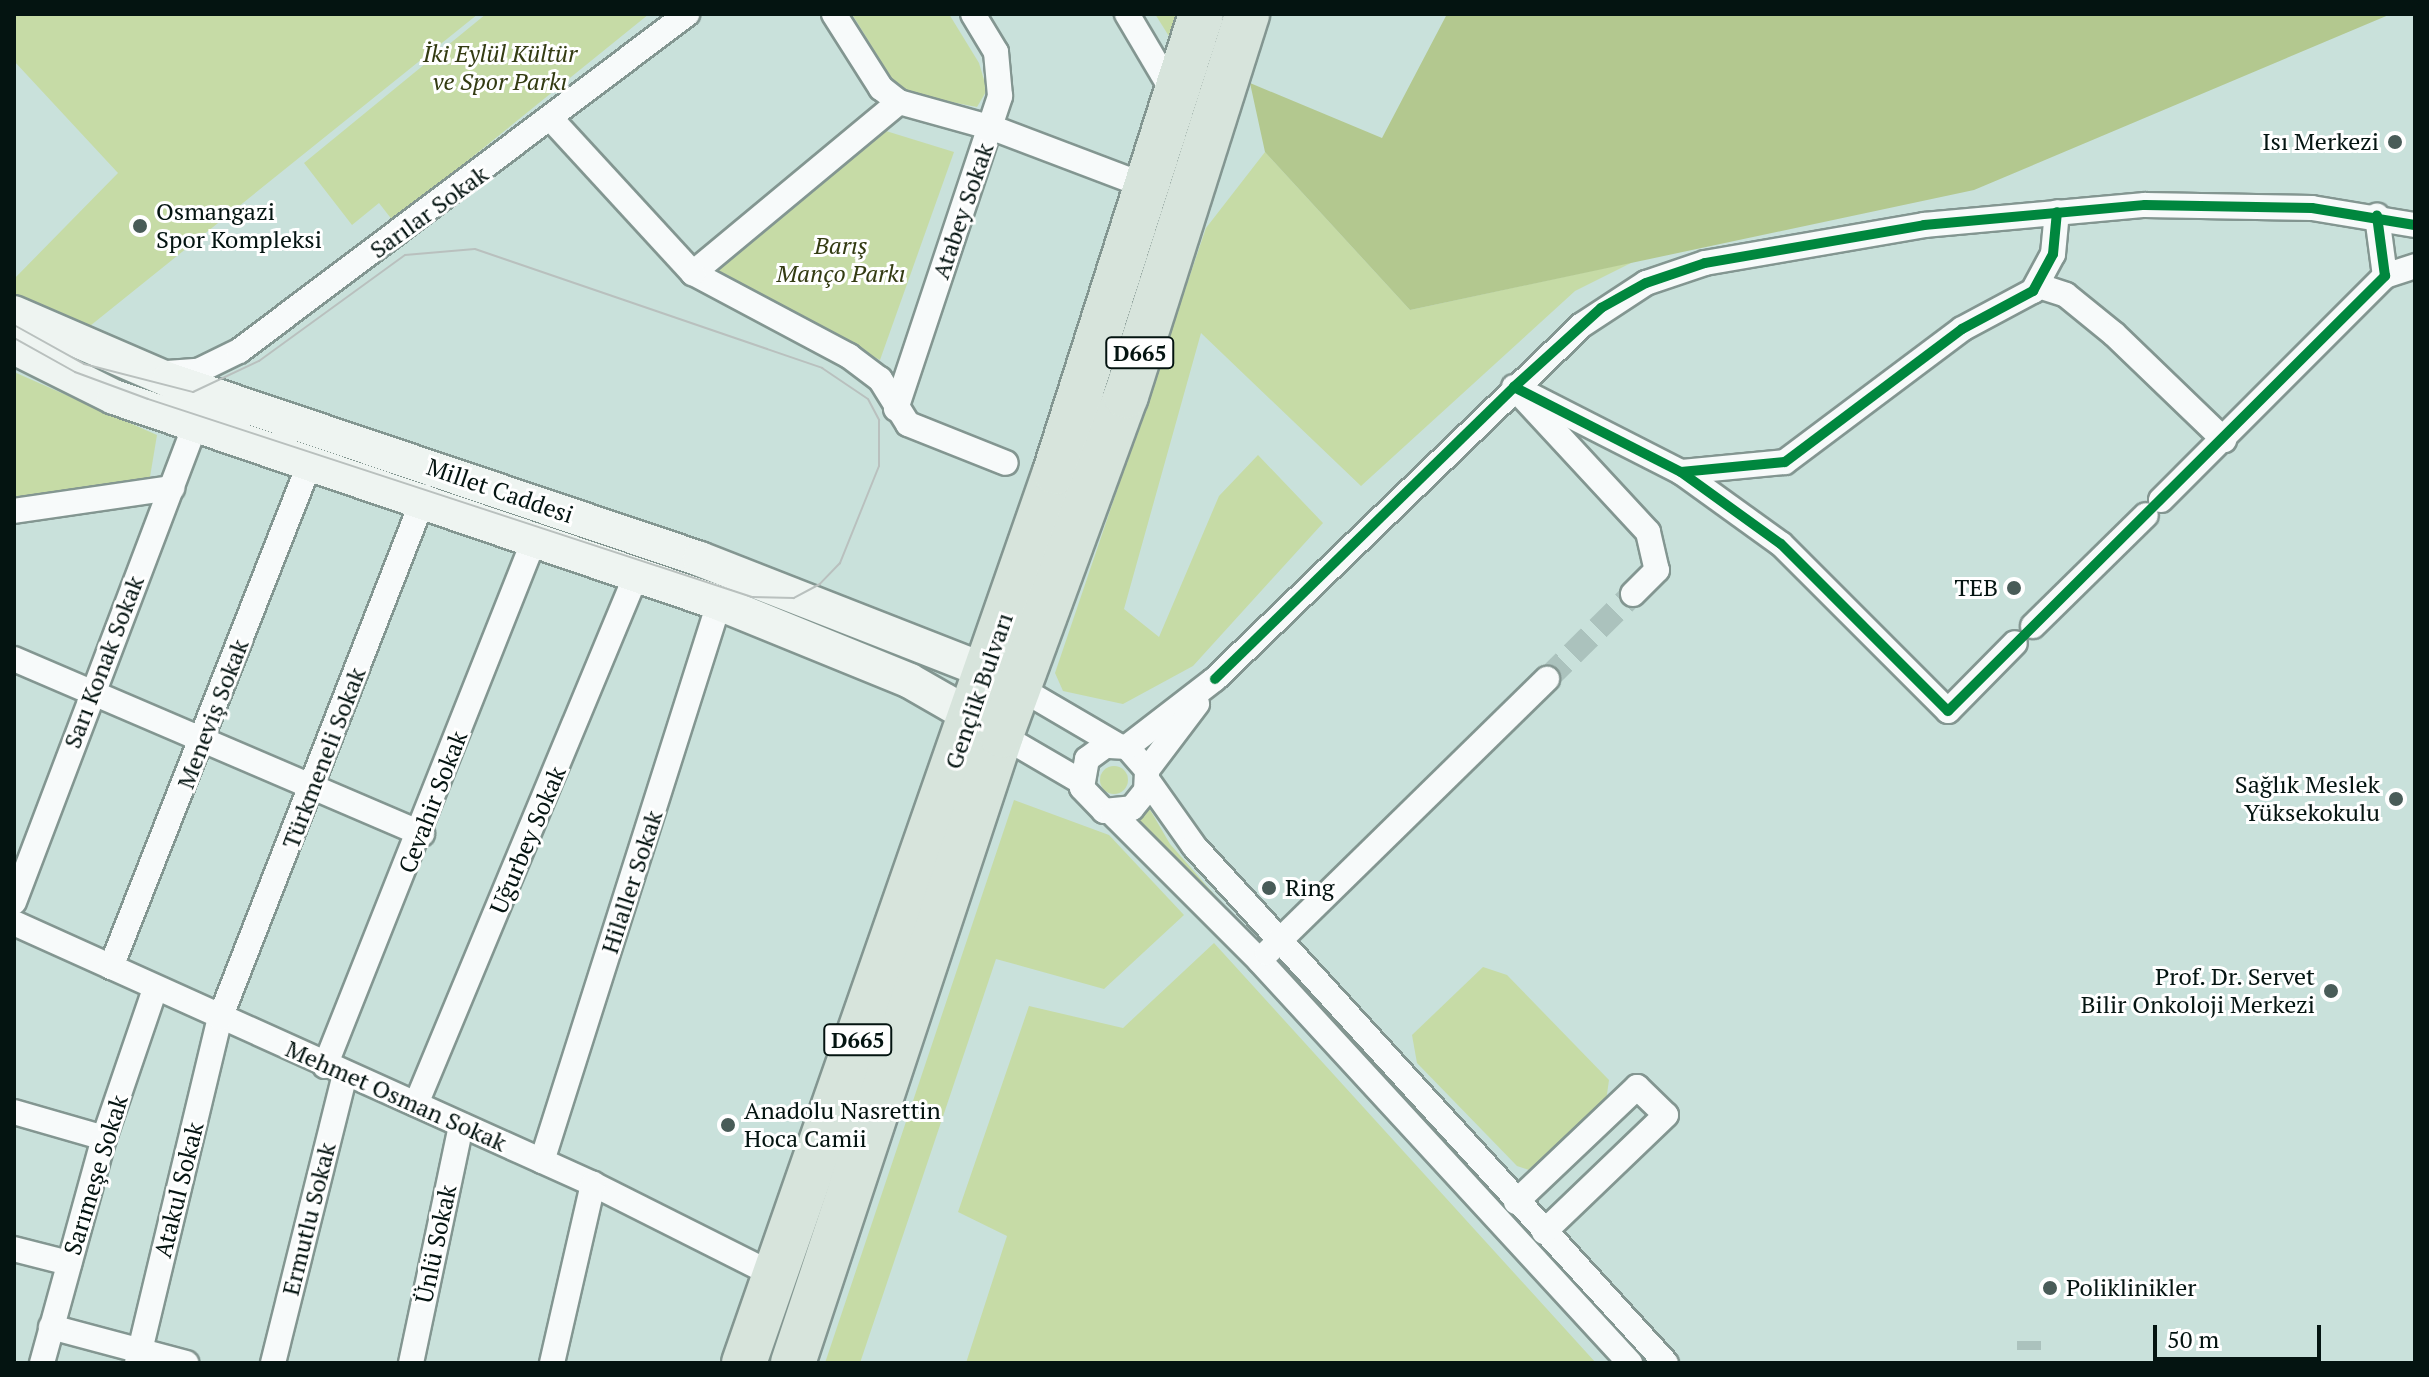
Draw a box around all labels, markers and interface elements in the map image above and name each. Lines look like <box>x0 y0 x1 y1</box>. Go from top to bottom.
park label: İki Eylül Kültür ve Spor Parkı <box>423 40 577 96</box>
place label: Isı Merkezi <box>2262 128 2379 156</box>
marker: Isı Merkezi <box>2386 133 2404 151</box>
street label: Atabey Sokak <box>926 139 1000 283</box>
street label: Sarılar Sokak <box>364 160 494 264</box>
place label: Osmangazi Spor Kompleksi <box>156 198 322 254</box>
marker: Osmangazi Spor Kompleksi <box>131 217 149 235</box>
park label: Barış Manço Parkı <box>777 232 905 288</box>
road number: D665 <box>1104 335 1176 371</box>
street label: Millet Caddesi <box>423 452 577 530</box>
street label: Sarı Konak Sokak <box>58 572 150 752</box>
place label: TEB <box>1954 574 1998 602</box>
marker: TEB <box>2005 579 2023 597</box>
street label: Gençlik Bulvarı <box>939 609 1019 773</box>
street label: Meneviş Sokak <box>171 635 255 793</box>
street label: Türkmeneli Sokak <box>276 663 372 853</box>
street label: Cevahir Sokak <box>393 727 473 877</box>
street label: Uğurbey Sokak <box>484 762 572 918</box>
place label: Sağlık Meslek Yüksekokulu <box>2235 771 2380 827</box>
marker: Sağlık Meslek Yüksekokulu <box>2387 790 2405 808</box>
street label: Hilaller Sokak <box>595 807 669 957</box>
place label: Ring <box>1285 874 1334 902</box>
marker: Ring <box>1260 879 1278 897</box>
place label: Prof. Dr. Servet Bilir Onkoloji Merkezi <box>2081 963 2315 1019</box>
marker: Prof. Dr. Servet Bilir Onkoloji Merkezi <box>2322 982 2340 1000</box>
road number: D665 <box>822 1022 894 1058</box>
street label: Mehmet Osman Sokak <box>281 1034 511 1158</box>
street label: Sarımeşe Sokak <box>58 1091 134 1259</box>
place label: Anadolu Nasrettin Hoca Camii <box>744 1097 941 1153</box>
marker: Anadolu Nasrettin Hoca Camii <box>719 1116 737 1134</box>
street label: Atakul Sokak <box>148 1119 210 1261</box>
street label: Ermutlu Sokak <box>276 1140 342 1298</box>
street label: Ünlü Sokak <box>409 1182 463 1306</box>
place label: Poliklinikler <box>2066 1274 2197 1302</box>
marker: Poliklinikler <box>2041 1279 2059 1297</box>
scale bar <box>2157 1309 2325 1359</box>
text: 50 m <box>2167 1323 2219 1355</box>

